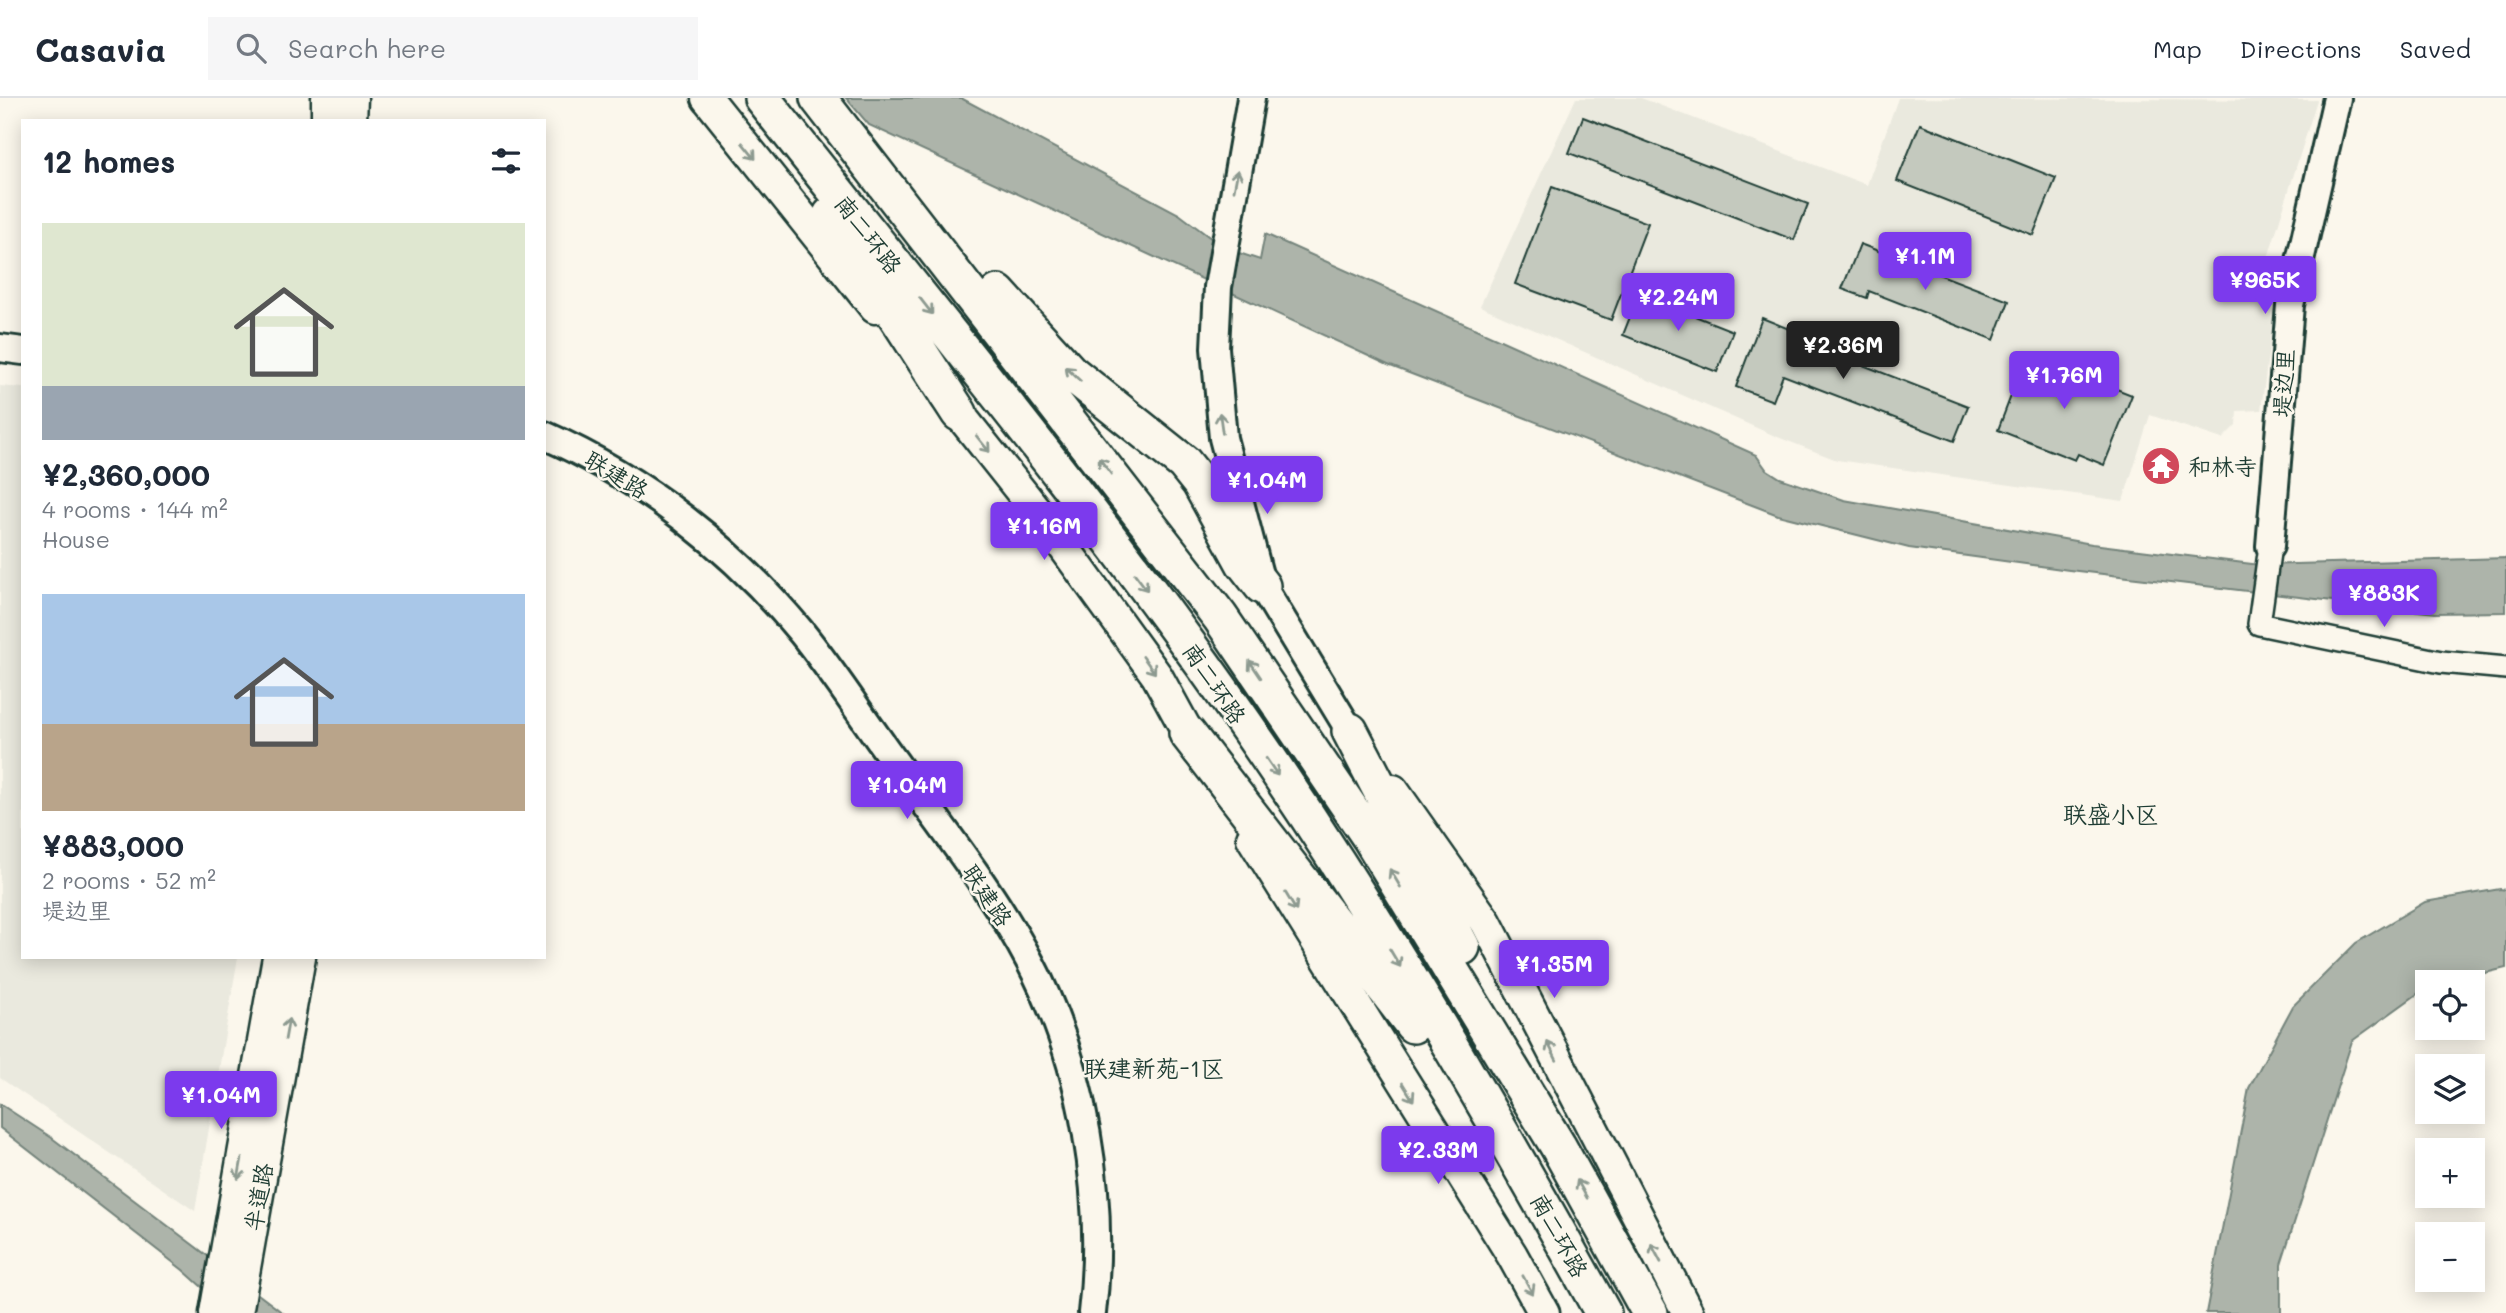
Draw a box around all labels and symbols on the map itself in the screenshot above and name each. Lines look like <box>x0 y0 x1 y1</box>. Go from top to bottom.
one-way arrow <box>742 142 757 160</box>
one-way arrow <box>1230 169 1243 192</box>
street label: 南二环路 <box>829 189 909 279</box>
pin: ¥1.1M <box>1876 232 1974 292</box>
pin: ¥965K <box>2216 256 2314 316</box>
pin: ¥2.24M <box>1621 274 1735 333</box>
one-way arrow <box>918 296 933 314</box>
pin: ¥2.36M <box>1786 322 1900 381</box>
street label: 堤边里 <box>2266 348 2300 418</box>
pin: ¥1.76M <box>2007 352 2121 411</box>
one-way arrow <box>1065 366 1082 383</box>
one-way arrow <box>1215 412 1228 435</box>
one-way arrow <box>976 434 991 452</box>
street label: 联建路 <box>580 443 654 505</box>
temple icon: 和林寺 <box>2140 445 2182 487</box>
place label: 和林寺 <box>2188 451 2257 481</box>
pin: ¥1.04M <box>1210 456 1324 516</box>
one-way arrow <box>1097 457 1112 476</box>
pin: ¥1.16M <box>987 503 1101 562</box>
pin: ¥883K <box>2335 570 2433 629</box>
one-way arrow <box>1133 572 1148 590</box>
street label: 南二环路 <box>1177 636 1253 730</box>
one-way arrow <box>1142 655 1156 674</box>
one-way arrow <box>1248 659 1262 679</box>
one-way arrow <box>1265 757 1279 776</box>
pin: ¥1.04M <box>850 762 964 821</box>
district label: 联盛小区 <box>2063 798 2159 829</box>
street label: 联建路 <box>956 858 1020 932</box>
one-way arrow <box>1388 868 1402 888</box>
one-way arrow <box>1284 892 1298 912</box>
pin: ¥1.35M <box>1497 940 1611 1000</box>
one-way arrow <box>1389 948 1403 968</box>
one-way arrow <box>281 1018 295 1041</box>
one-way arrow <box>1544 1041 1558 1061</box>
district label: 联建新苑-1区 <box>1084 1052 1224 1083</box>
pin: ¥1.04M <box>164 1072 278 1131</box>
one-way arrow <box>1401 1081 1415 1101</box>
pin: ¥2.33M <box>1381 1126 1495 1186</box>
one-way arrow <box>233 1157 246 1180</box>
street label: 半道路 <box>237 1160 279 1234</box>
one-way arrow <box>1575 1179 1588 1200</box>
street label: 南二环路 <box>1525 1187 1595 1283</box>
one-way arrow <box>1649 1243 1663 1264</box>
one-way arrow <box>1522 1274 1536 1294</box>

